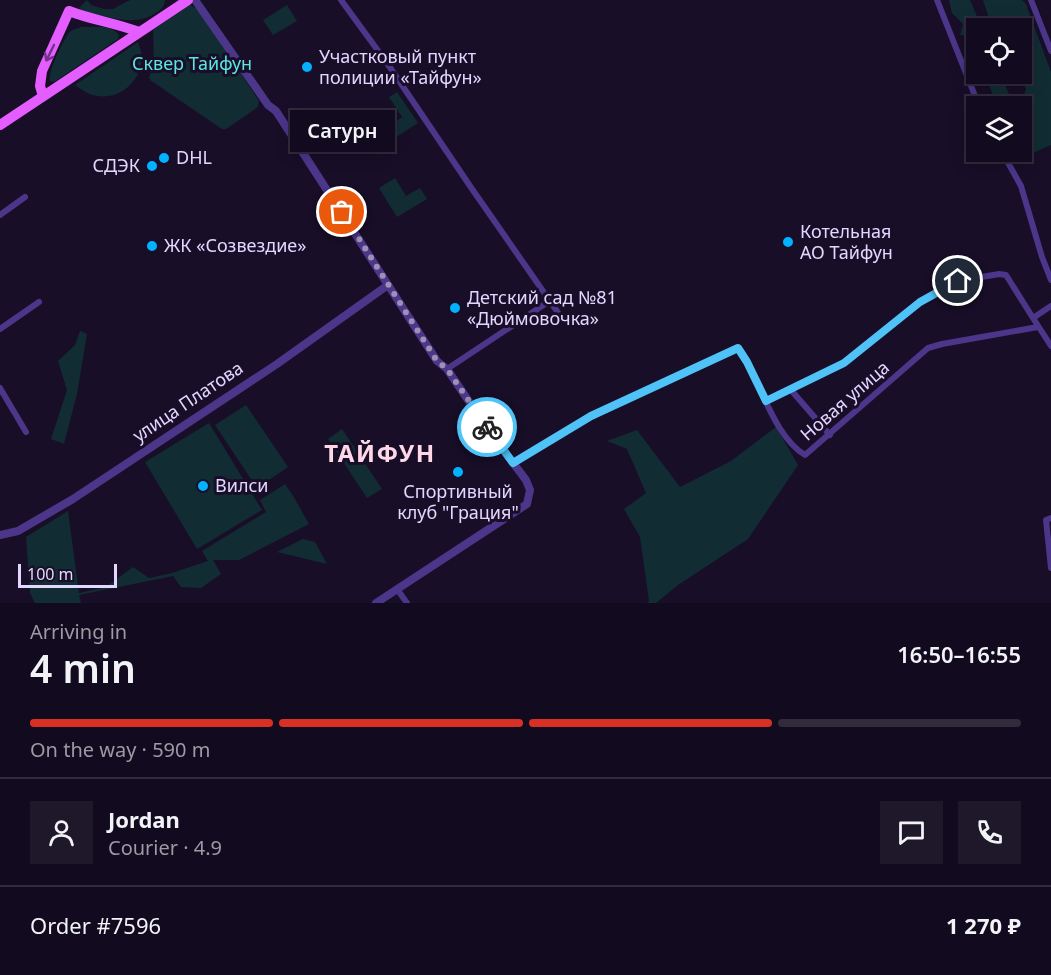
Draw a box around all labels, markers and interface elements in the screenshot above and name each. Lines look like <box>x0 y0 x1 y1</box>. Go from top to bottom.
map controls <box>966 18 1032 162</box>
button: locate <box>966 18 1032 84</box>
one-way arrow <box>44 43 56 61</box>
place label: Участковый пункт полиции «Тайфун» <box>319 44 482 89</box>
park label: Сквер Тайфун <box>132 51 252 75</box>
marker: Участковый пункт полиции «Тайфун» <box>300 60 314 74</box>
button: layers <box>966 96 1032 162</box>
callout: Сатурн <box>290 110 394 152</box>
text: Сатурн <box>307 117 378 144</box>
place label: DHL <box>176 145 212 169</box>
marker: DHL <box>157 151 171 165</box>
place label: СДЭК <box>92 153 141 177</box>
marker: СДЭК <box>145 159 159 173</box>
pin <box>316 186 367 237</box>
icon: bag <box>325 195 358 228</box>
place label: Котельная АО Тайфун <box>800 219 893 264</box>
place label: ЖК «Созвездие» <box>164 233 306 257</box>
marker: Котельная АО Тайфун <box>781 235 795 249</box>
marker: ЖК «Созвездие» <box>145 239 159 253</box>
pin <box>932 255 983 306</box>
icon: home <box>941 264 974 297</box>
place label: Детский сад №81 «Дюймовочка» <box>467 285 617 330</box>
marker: Детский сад №81 «Дюймовочка» <box>448 301 462 315</box>
street label: улица Платова <box>128 355 247 447</box>
street label: Новая улица <box>795 355 894 445</box>
courier <box>457 397 517 457</box>
icon: bike <box>471 411 504 444</box>
district label: ТАЙФУН <box>324 436 436 469</box>
marker: Спортивный клуб "Грация" <box>451 465 465 479</box>
place label: Вилси <box>215 473 269 497</box>
marker: Вилси <box>196 479 210 493</box>
place label: Спортивный клуб "Грация" <box>397 479 519 524</box>
scale bar <box>18 561 117 588</box>
text: 100 m <box>27 563 74 585</box>
text: Arriving in <box>30 618 127 645</box>
text: 16:50–16:55 <box>897 639 1021 669</box>
text: 4 min <box>30 641 136 694</box>
text: On the way · 590 m <box>30 736 210 763</box>
button: person <box>30 801 93 864</box>
button: chat <box>880 801 943 864</box>
button: phone <box>958 801 1021 864</box>
text: Jordan <box>108 804 180 834</box>
text: Courier · 4.9 <box>108 834 222 861</box>
text: Order #7596 <box>30 910 161 940</box>
text: 1 270 ₽ <box>946 910 1021 940</box>

